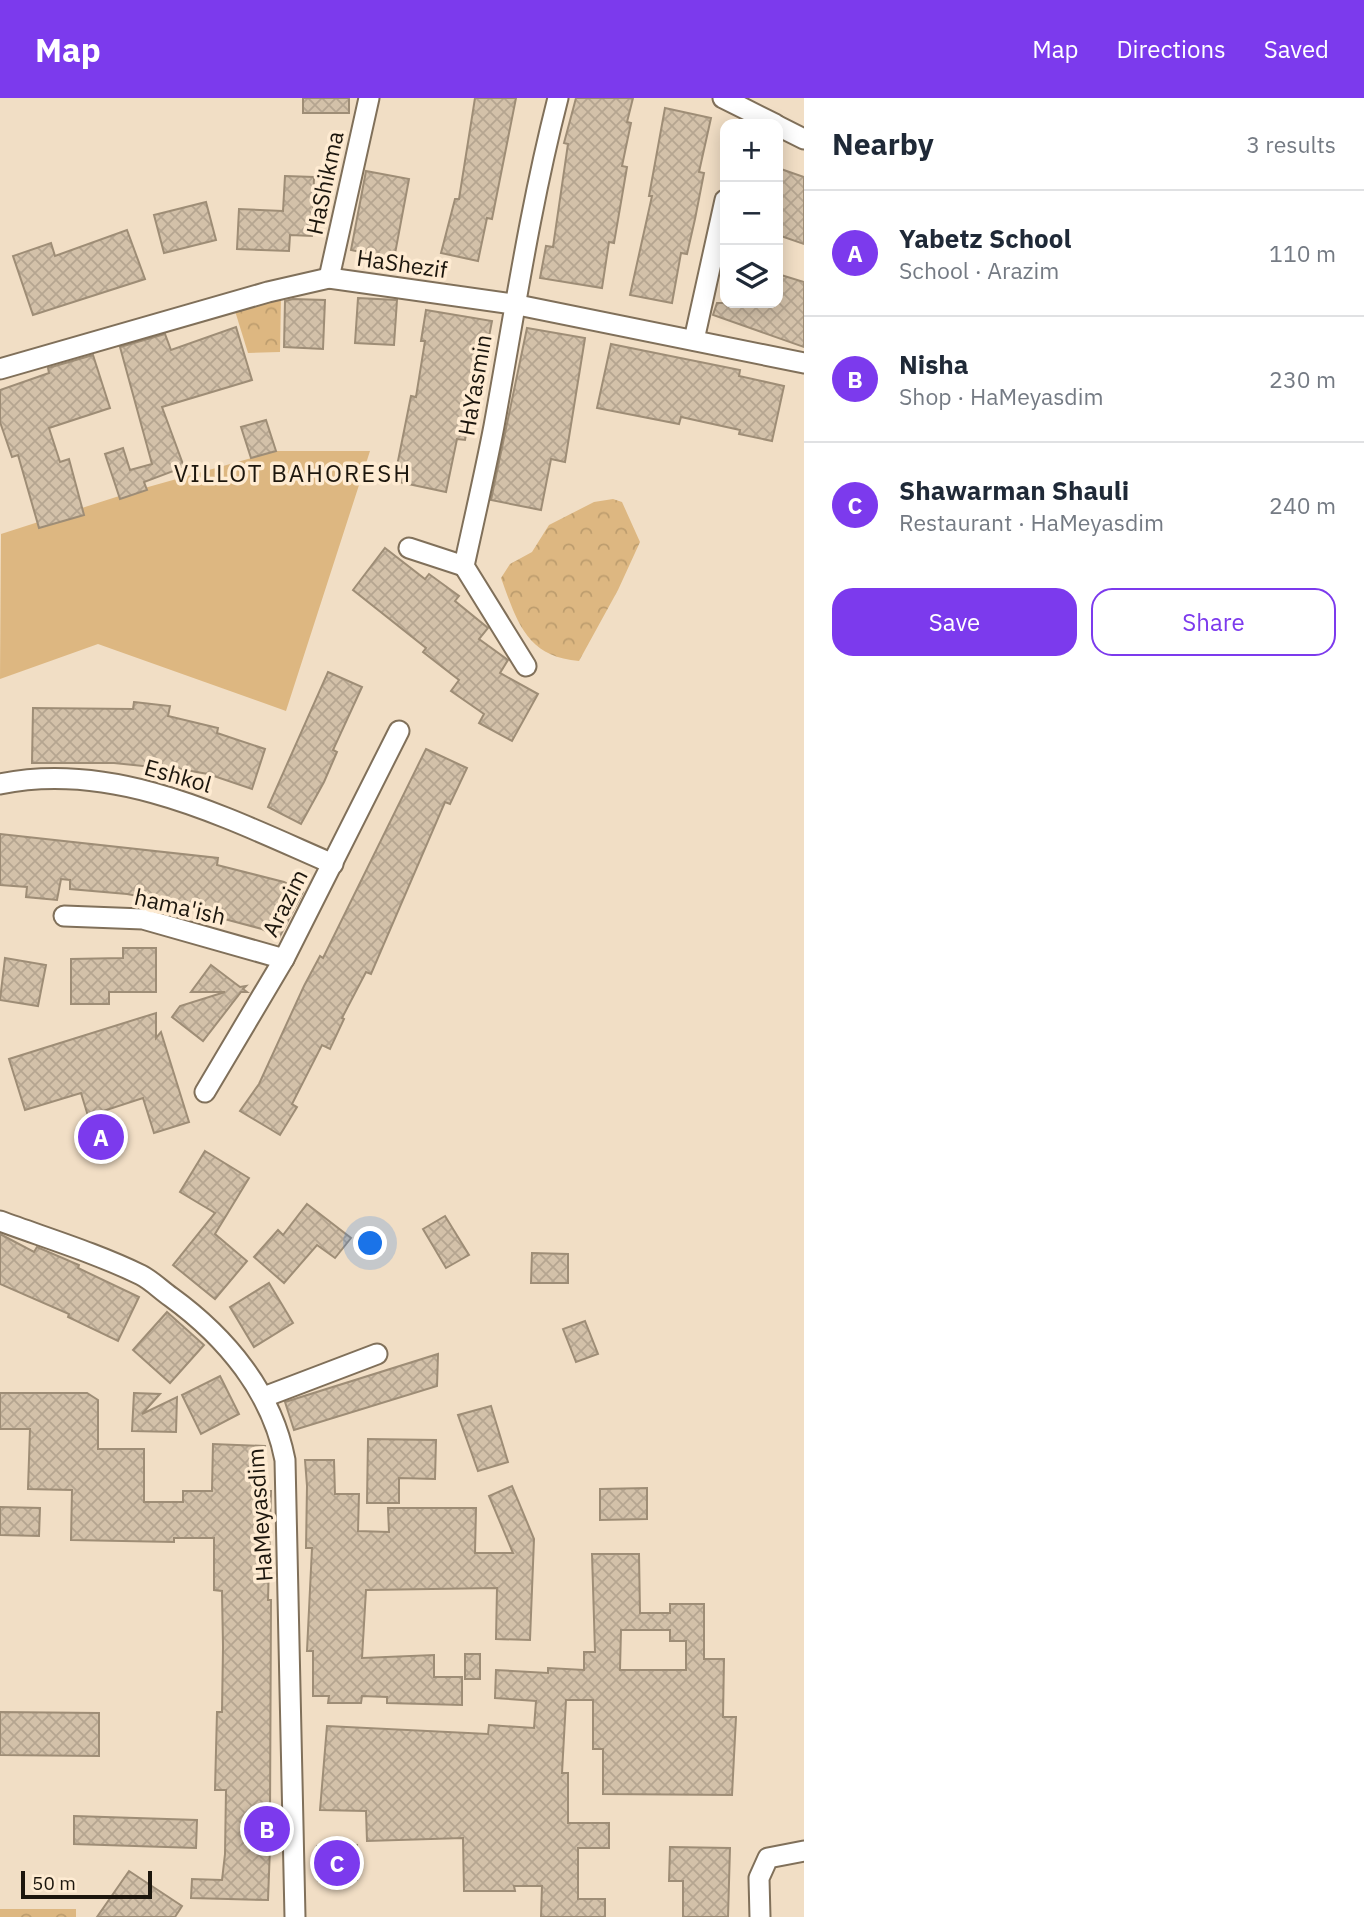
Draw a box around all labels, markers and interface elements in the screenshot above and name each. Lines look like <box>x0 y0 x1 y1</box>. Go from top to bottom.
text: Map <box>35 28 101 71</box>
text: Map <box>1032 33 1078 65</box>
text: Directions <box>1116 33 1226 65</box>
text: Saved <box>1264 33 1329 65</box>
map controls <box>720 119 783 308</box>
button: + <box>720 119 783 182</box>
text: Nearby <box>832 124 934 163</box>
street label: HaShikma <box>298 128 350 237</box>
text: 3 results <box>1246 129 1336 159</box>
button: − <box>720 182 783 245</box>
text: Yabetz School <box>899 221 1071 255</box>
text: A <box>847 238 863 268</box>
text: 110 m <box>1269 238 1336 268</box>
street label: HaShezif <box>355 242 449 284</box>
button: layers <box>720 245 783 308</box>
text: School · Arazim <box>899 255 1059 285</box>
street label: HaYasmin <box>450 332 498 438</box>
text: Nisha <box>899 347 969 381</box>
text: B <box>847 364 863 394</box>
text: 230 m <box>1269 364 1336 394</box>
text: Shop · HaMeyasdim <box>899 381 1104 411</box>
district label: VILLOT BAHORESH <box>174 457 412 489</box>
text: Shawarman Shauli <box>899 473 1129 507</box>
text: C <box>848 490 862 520</box>
text: 240 m <box>1269 490 1336 520</box>
text: Restaurant · HaMeyasdim <box>899 507 1164 537</box>
button: Save <box>832 588 1077 656</box>
button: Share <box>1091 588 1336 656</box>
street label: Eshkol <box>141 751 215 799</box>
street label: Arazim <box>254 864 314 941</box>
street label: hama'ish <box>132 881 229 931</box>
pin: A <box>78 1111 124 1163</box>
your location <box>353 1226 387 1260</box>
street label: HaMeyasdim <box>239 1447 279 1583</box>
pin: B <box>244 1803 290 1855</box>
pin: C <box>314 1837 360 1889</box>
scale bar <box>21 1868 152 1900</box>
text: 50 m <box>32 1871 76 1895</box>

